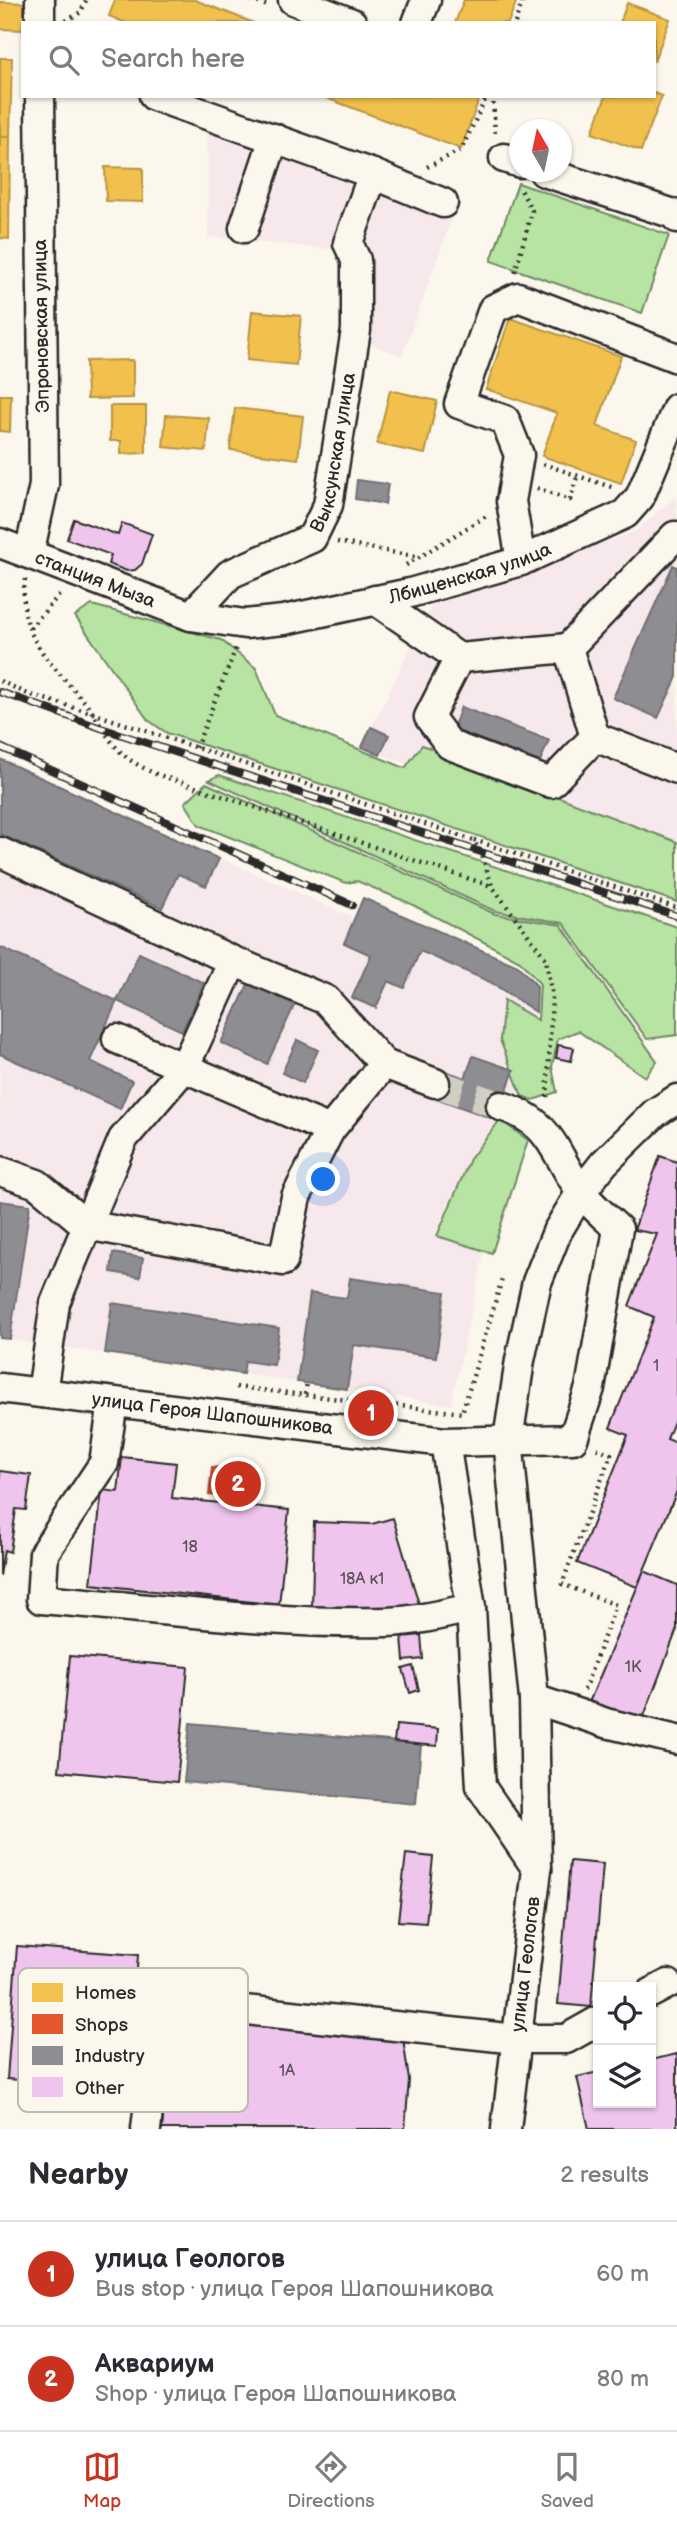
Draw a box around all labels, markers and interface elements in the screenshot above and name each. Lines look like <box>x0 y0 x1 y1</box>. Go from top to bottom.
search box <box>21 21 656 98</box>
icon: search <box>45 41 83 79</box>
text: Search here <box>101 44 245 75</box>
north arrow <box>509 119 572 182</box>
street label: Эпроновская улица <box>29 239 55 413</box>
street label: Выксунская улица <box>305 371 361 536</box>
street label: Лбищенская улица <box>386 537 555 609</box>
street label: станция Мыза <box>32 546 159 613</box>
your location <box>306 1162 340 1196</box>
house number: 1 <box>653 1357 659 1376</box>
pin: 1 <box>348 1387 394 1439</box>
street label: улица Героя Шапошникова <box>91 1388 334 1440</box>
pin: 2 <box>215 1458 261 1510</box>
house number: 18 <box>182 1538 198 1557</box>
house number: 18А к1 <box>340 1570 384 1589</box>
house number: 1К <box>625 1658 642 1677</box>
street label: улица Геологов <box>506 1895 545 2033</box>
legend <box>18 1968 248 2112</box>
text: Homes <box>75 1982 136 2005</box>
map controls <box>593 1982 656 2108</box>
button: locate <box>593 1982 656 2045</box>
text: Shops <box>75 2014 128 2037</box>
text: Industry <box>75 2045 145 2068</box>
button: layers <box>593 2045 656 2108</box>
house number: 1А <box>279 2062 295 2081</box>
text: Other <box>75 2077 125 2100</box>
text: Nearby <box>28 2157 128 2193</box>
text: 2 results <box>560 2161 649 2189</box>
text: улица Геологов <box>95 2244 285 2275</box>
text: 1 <box>46 2260 56 2288</box>
text: 60 m <box>596 2260 649 2288</box>
text: Bus stop · улица Героя Шапошникова <box>95 2275 494 2303</box>
text: Аквариум <box>95 2349 215 2380</box>
text: 2 <box>44 2365 58 2393</box>
text: 80 m <box>597 2365 649 2393</box>
text: Shop · улица Героя Шапошникова <box>95 2380 457 2408</box>
tab: Map <box>83 2448 121 2513</box>
tab: Directions <box>287 2448 375 2513</box>
tab: Saved <box>541 2448 594 2513</box>

